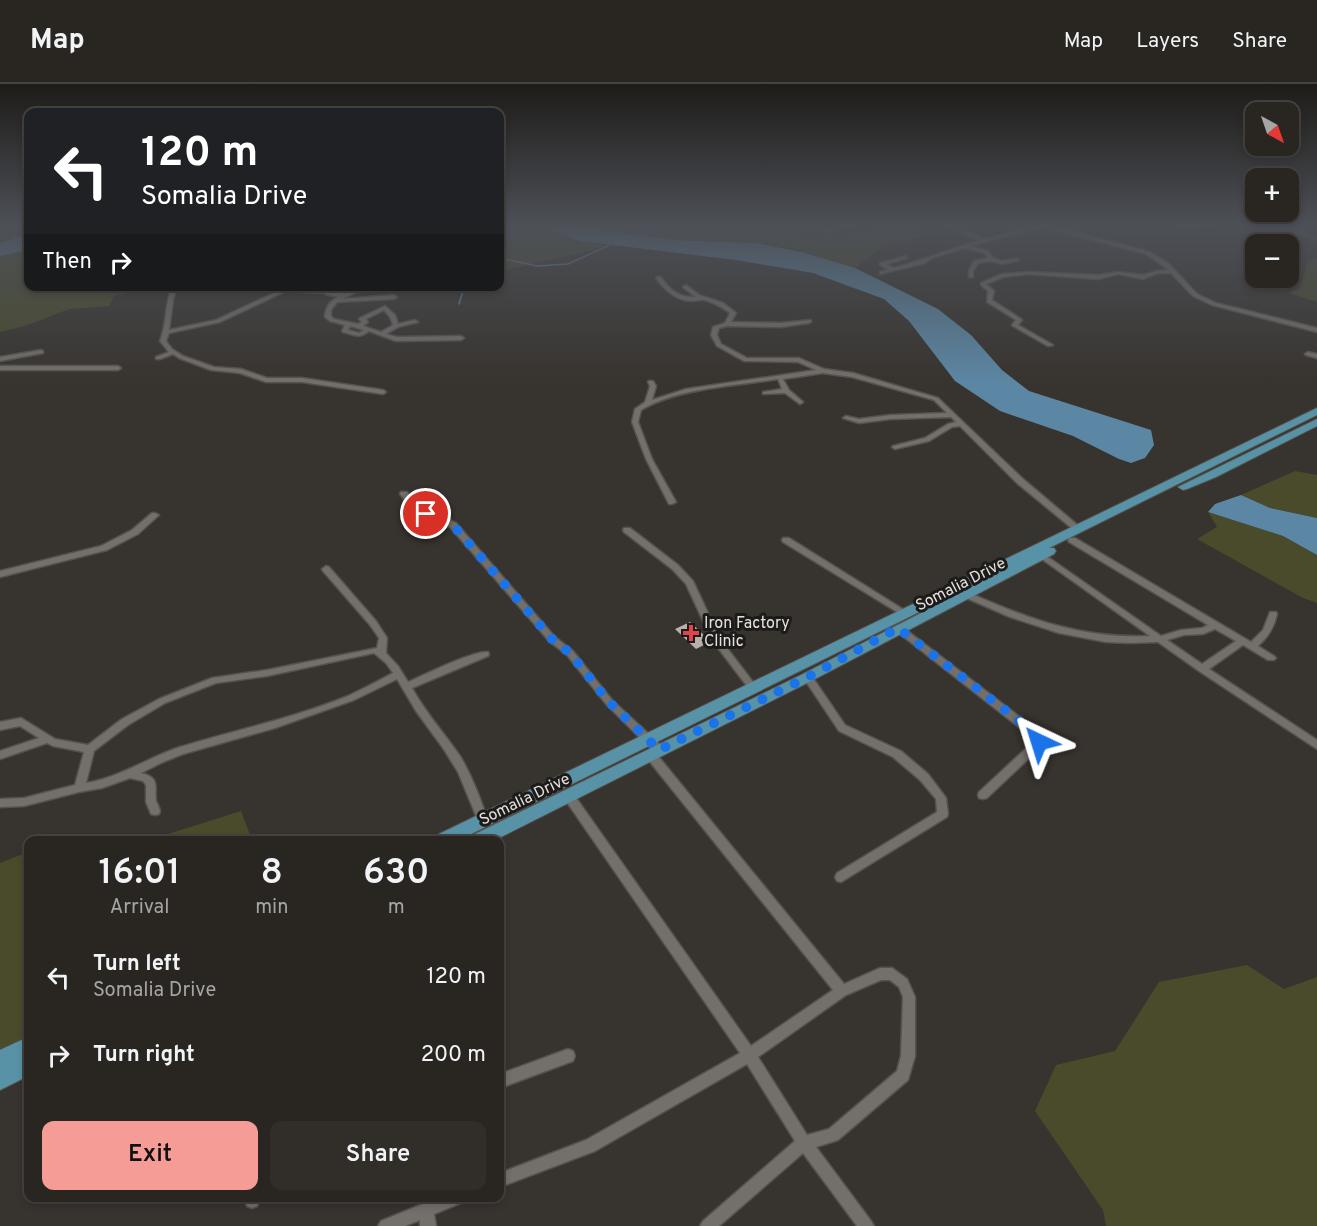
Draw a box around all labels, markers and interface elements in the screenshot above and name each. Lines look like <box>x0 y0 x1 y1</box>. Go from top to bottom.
text: Map <box>30 23 85 59</box>
text: Map <box>1064 28 1103 55</box>
text: Layers <box>1136 28 1199 55</box>
text: Share <box>1232 28 1287 55</box>
north arrow <box>1245 102 1299 156</box>
map controls <box>1245 102 1299 288</box>
text: 120 m <box>141 128 258 181</box>
icon: left <box>42 132 120 210</box>
button: + <box>1245 168 1299 222</box>
text: Somalia Drive <box>141 180 307 214</box>
button: − <box>1245 234 1299 288</box>
icon: right <box>104 246 137 279</box>
text: Then <box>42 249 92 276</box>
pin <box>400 488 451 539</box>
icon: arrive <box>409 497 442 530</box>
street label: Somalia Drive <box>913 554 1009 616</box>
place label: Iron Factory Clinic <box>704 614 790 652</box>
marker: Iron Factory Clinic <box>682 624 700 642</box>
position arrow <box>1007 710 1071 774</box>
street label: Somalia Drive <box>476 769 574 831</box>
text: 16:01 <box>99 851 181 897</box>
text: 8 <box>261 851 283 897</box>
text: 630 <box>363 851 429 897</box>
text: Arrival <box>110 895 169 921</box>
text: min <box>255 895 288 921</box>
text: m <box>388 895 405 921</box>
text: Turn left <box>93 951 181 978</box>
icon: left <box>42 961 75 994</box>
text: 120 m <box>426 964 486 991</box>
text: Somalia Drive <box>93 978 216 1004</box>
icon: right <box>42 1039 75 1072</box>
text: Turn right <box>93 1042 195 1069</box>
text: 200 m <box>421 1042 486 1069</box>
button: Exit <box>42 1121 258 1190</box>
button: Share <box>270 1121 486 1190</box>

